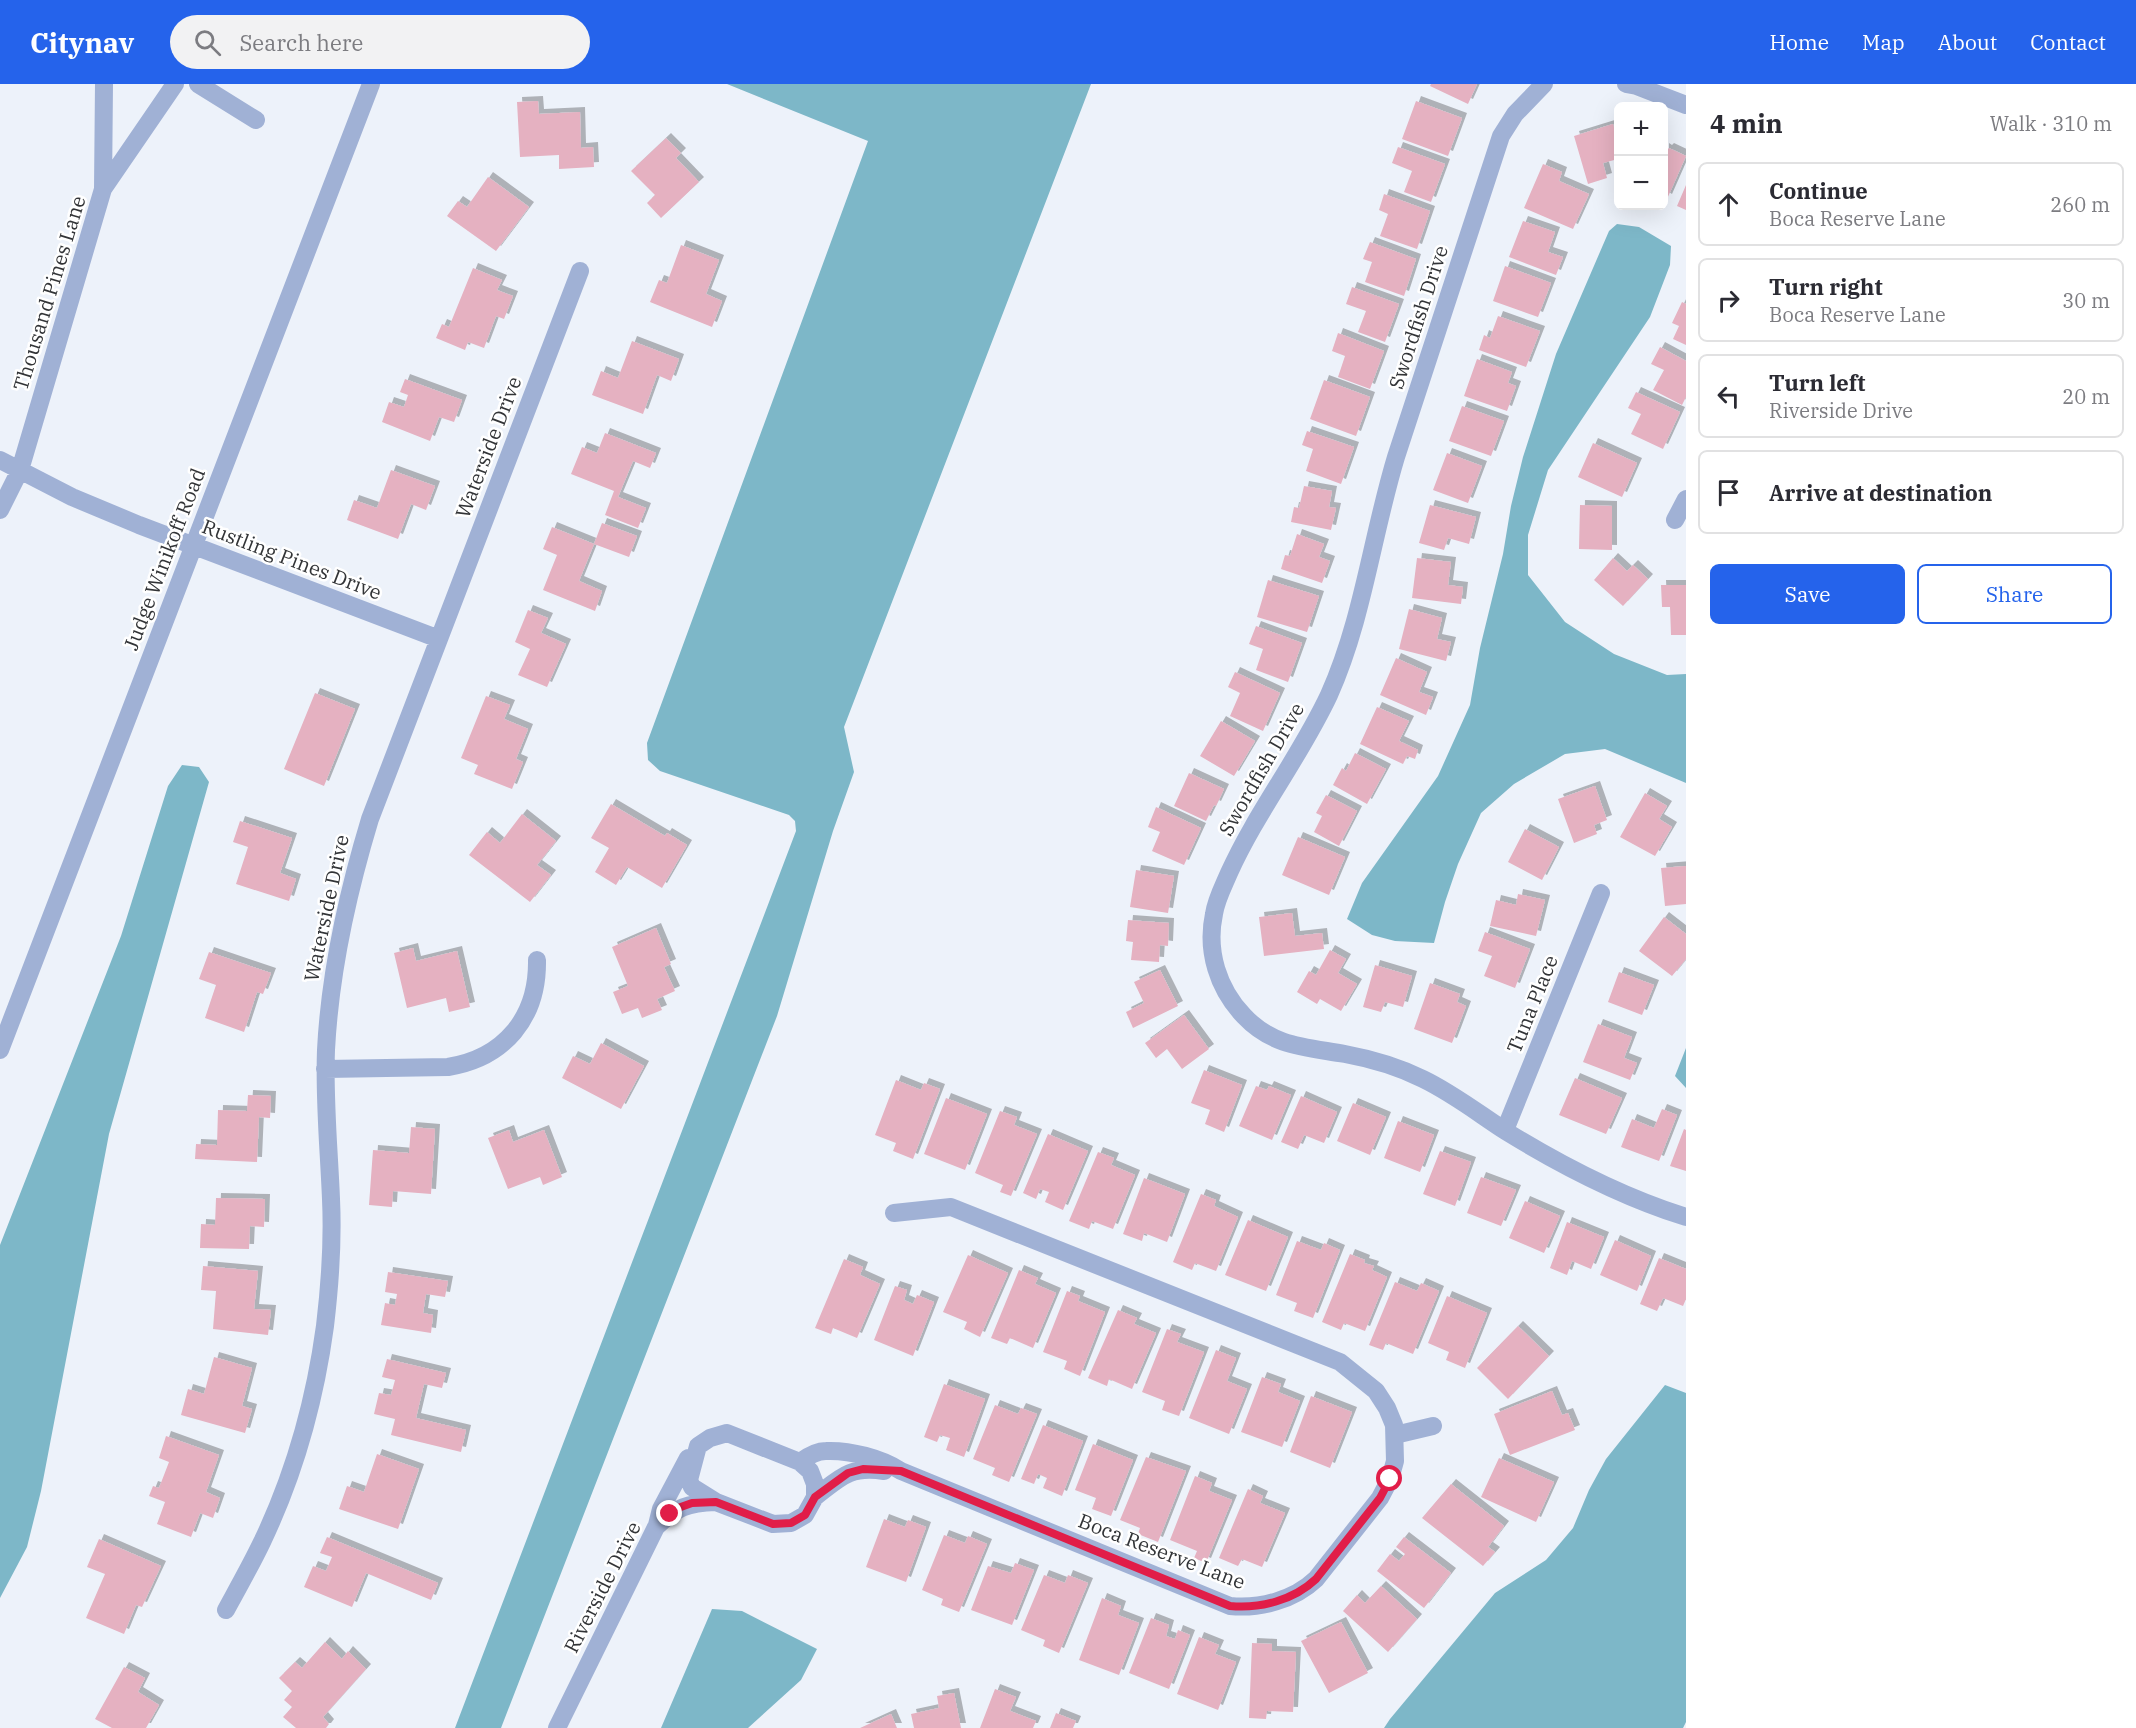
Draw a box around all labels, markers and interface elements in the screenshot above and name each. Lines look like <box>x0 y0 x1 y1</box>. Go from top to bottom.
search box <box>170 15 590 69</box>
text: Citynav <box>30 24 134 61</box>
icon: search <box>191 26 224 59</box>
text: Search here <box>239 28 363 57</box>
text: Home <box>1769 28 1829 56</box>
text: Map <box>1862 28 1905 56</box>
text: About <box>1938 28 1997 56</box>
text: Contact <box>2030 28 2106 56</box>
map controls <box>1614 102 1668 210</box>
button: + <box>1614 102 1668 156</box>
text: 4 min <box>1710 106 1783 140</box>
text: Walk · 310 m <box>1990 110 2112 137</box>
button: − <box>1614 156 1668 210</box>
text: Continue <box>1769 176 1868 205</box>
icon: ahead <box>1712 188 1745 221</box>
text: 260 m <box>2050 191 2110 218</box>
street label: Thousand Pines Lane <box>6 192 92 394</box>
text: Boca Reserve Lane <box>1769 205 1946 232</box>
street label: Swordfish Drive <box>1382 242 1454 392</box>
text: Turn right <box>1769 272 1883 301</box>
icon: right <box>1712 284 1745 317</box>
text: 30 m <box>2062 287 2110 314</box>
text: Boca Reserve Lane <box>1769 301 1946 328</box>
text: Turn left <box>1769 368 1865 397</box>
street label: Waterside Drive <box>449 372 527 522</box>
icon: left <box>1712 380 1745 413</box>
text: 20 m <box>2062 383 2110 410</box>
text: Riverside Drive <box>1769 397 1913 424</box>
street label: Judge Winikoff Road <box>117 464 211 654</box>
icon: arrive <box>1712 476 1745 509</box>
text: Arrive at destination <box>1769 478 1992 507</box>
street label: Rustling Pines Drive <box>198 512 386 606</box>
button: Save <box>1710 564 1905 624</box>
button: Share <box>1917 564 2112 624</box>
street label: Swordfish Drive <box>1212 698 1310 840</box>
street label: Waterside Drive <box>297 832 355 984</box>
street label: Tuna Place <box>1500 951 1564 1057</box>
route start <box>1376 1465 1402 1491</box>
route end <box>656 1500 682 1526</box>
street label: Boca Reserve Lane <box>1075 1507 1249 1595</box>
street label: Riverside Drive <box>557 1517 647 1657</box>

